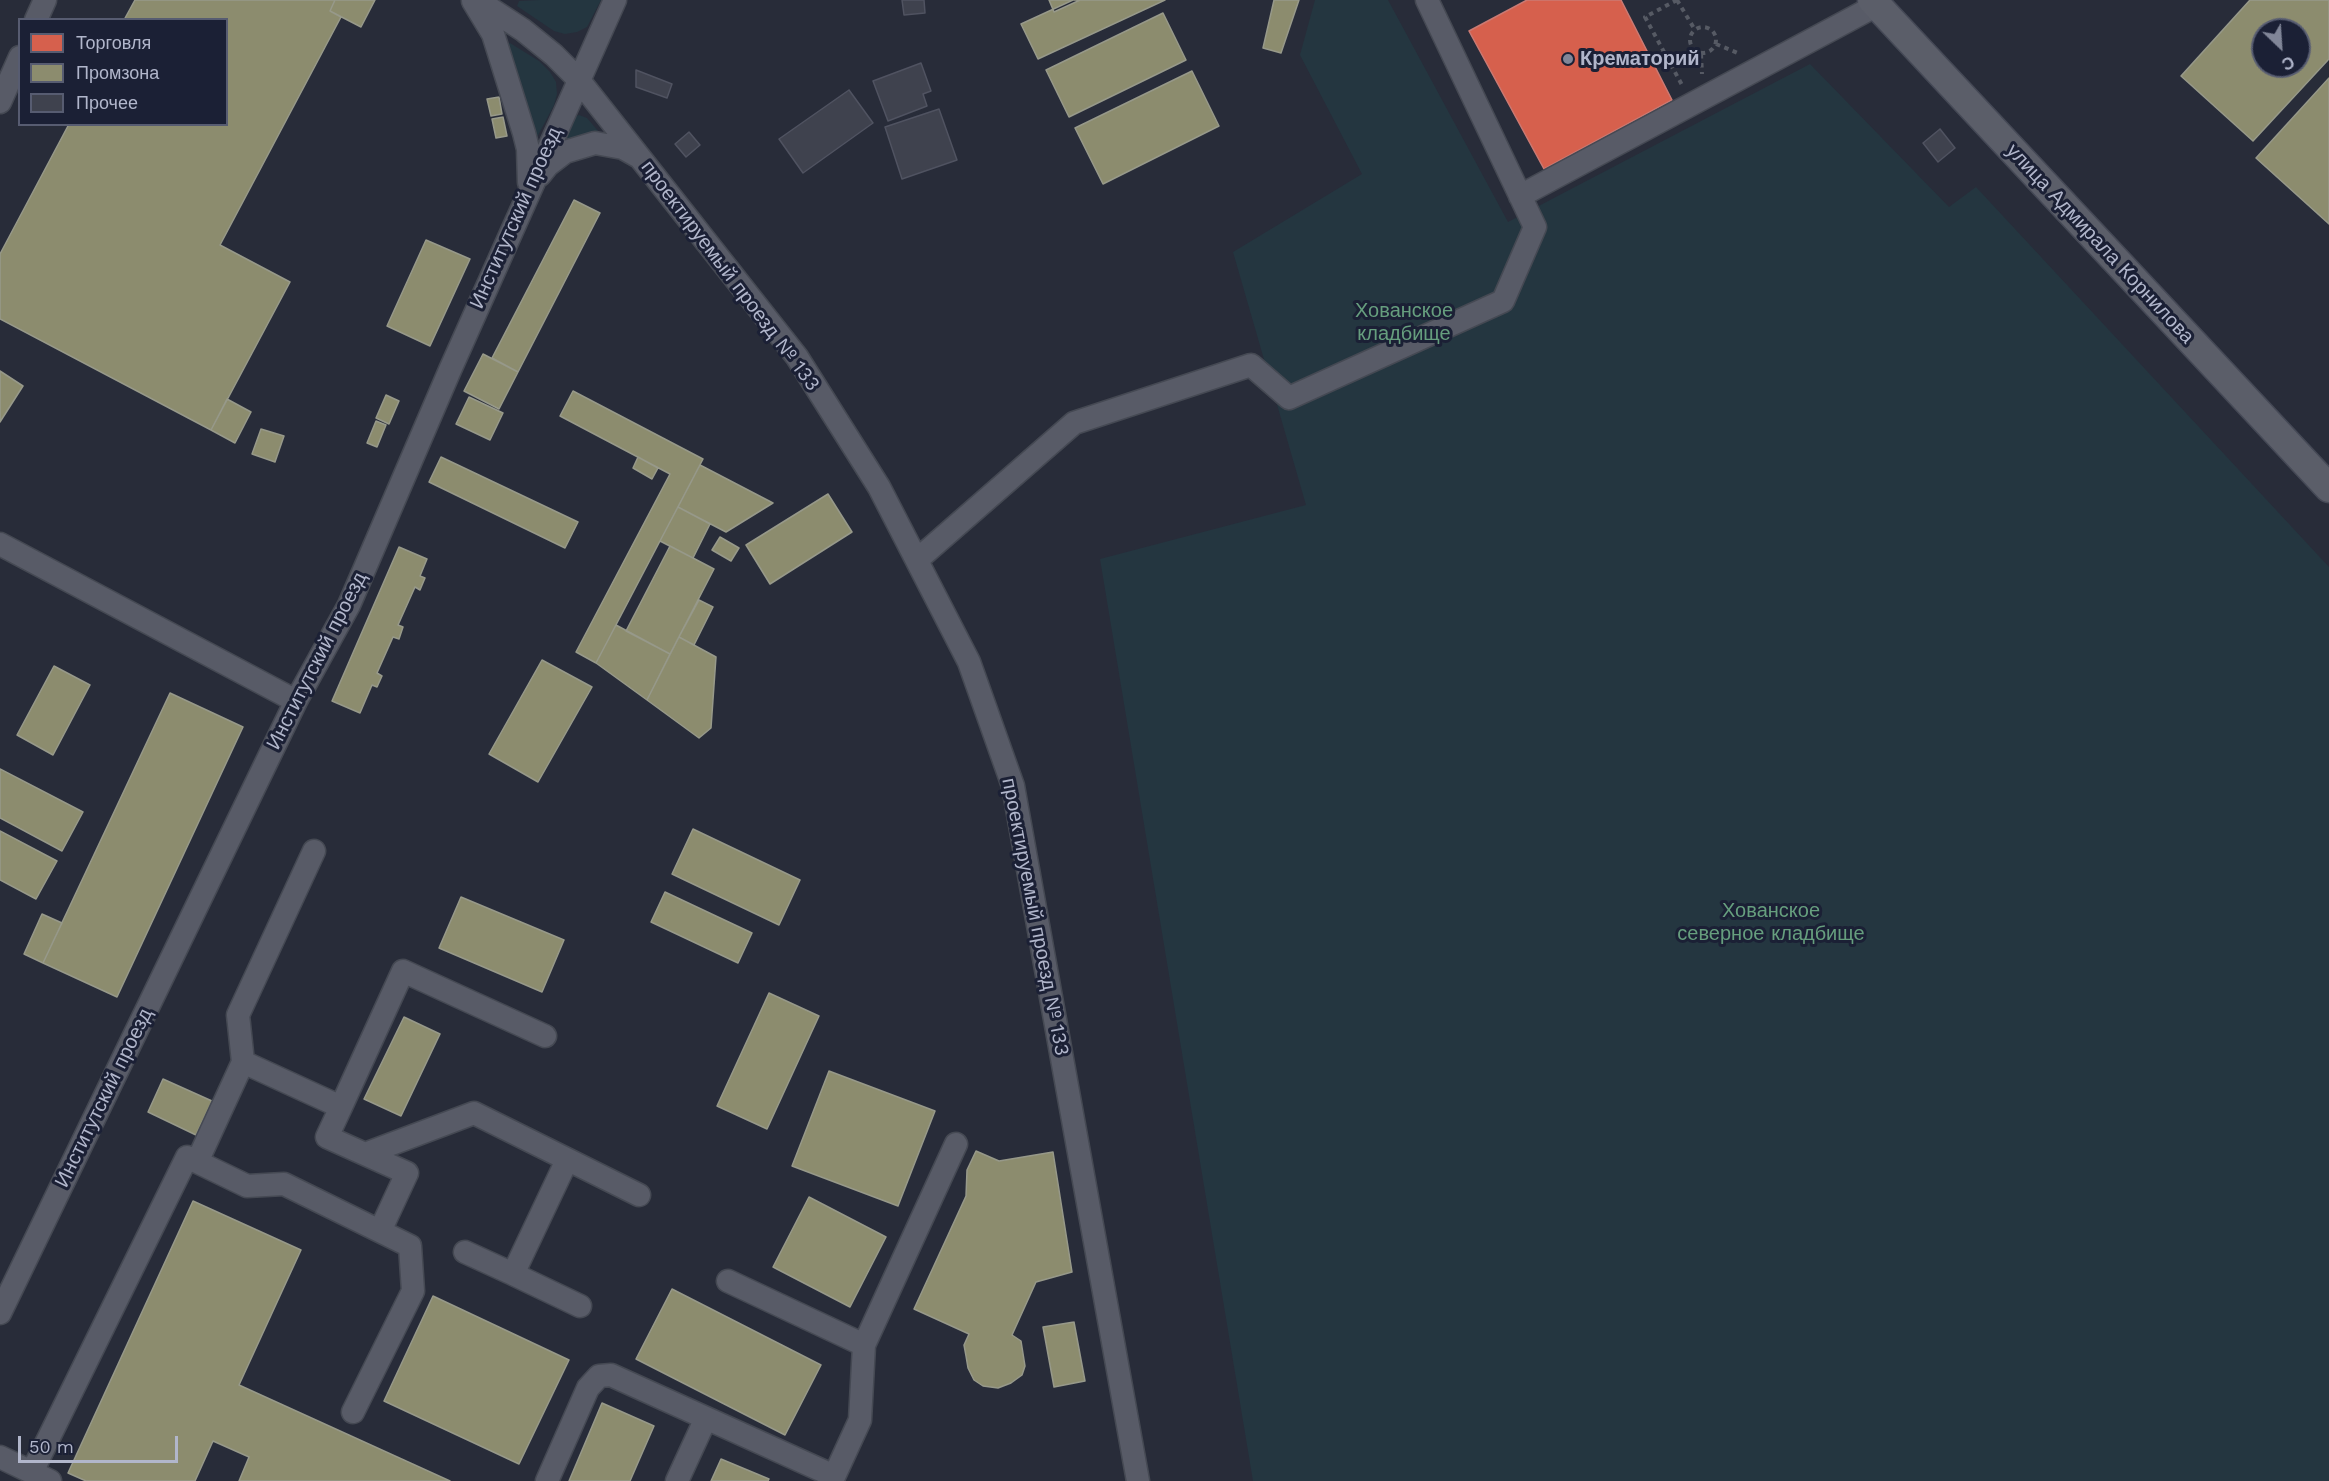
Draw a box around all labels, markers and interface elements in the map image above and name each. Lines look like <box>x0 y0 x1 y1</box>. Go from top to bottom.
legend <box>18 18 228 126</box>
north arrow <box>2251 18 2311 78</box>
text: Торговля <box>76 32 151 53</box>
place label: Крематорий <box>1580 47 1699 71</box>
marker: Крематорий <box>1561 52 1575 66</box>
text: С <box>2279 52 2297 74</box>
text: Промзона <box>76 62 159 83</box>
text: Прочее <box>76 92 138 113</box>
street label: Институтский проезд <box>465 124 567 312</box>
street label: улица Адмирала Корнилова <box>2001 139 2199 349</box>
street label: проектируемый проезд № 133 <box>635 156 825 396</box>
park label: Хованское кладбище <box>1355 299 1453 346</box>
street label: Институтский проезд <box>262 568 372 754</box>
street label: проектируемый проезд № 133 <box>996 776 1074 1058</box>
park label: Хованское северное кладбище <box>1677 899 1865 946</box>
street label: Институтский проезд <box>50 1005 158 1191</box>
scale bar <box>21 1424 182 1462</box>
text: 50 m <box>29 1436 74 1457</box>

